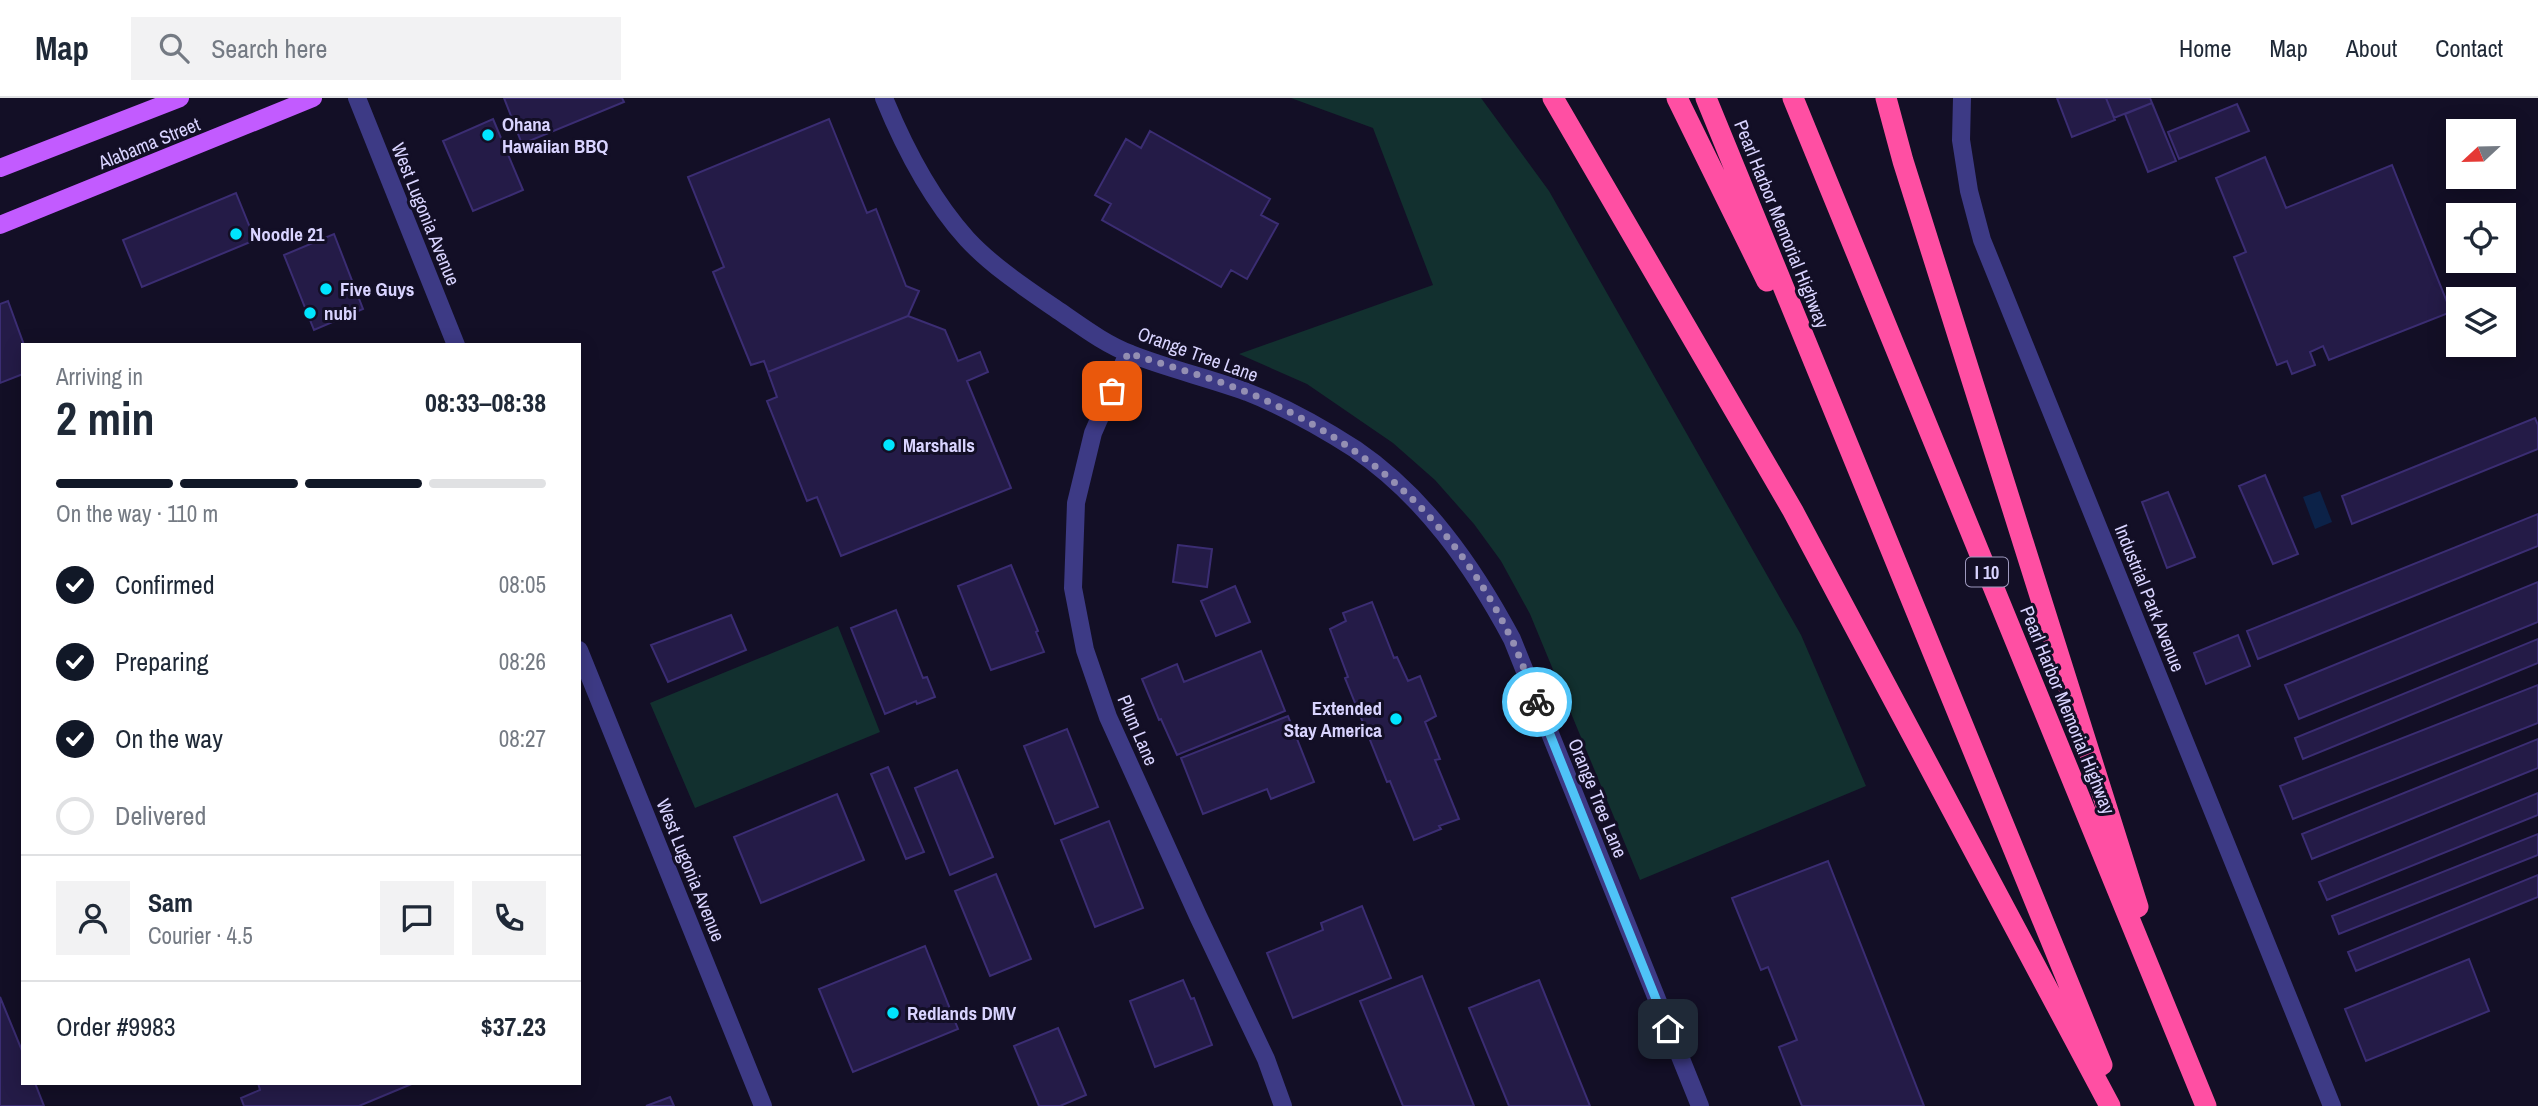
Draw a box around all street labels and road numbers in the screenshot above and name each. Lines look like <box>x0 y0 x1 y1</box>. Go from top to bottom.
street label: Alabama Street <box>93 111 204 176</box>
street label: Pearl Harbor Memorial Highway <box>1728 116 1836 332</box>
street label: West Lugonia Avenue <box>385 139 467 289</box>
street label: Orange Tree Lane <box>1134 320 1262 388</box>
street label: Industrial Park Avenue <box>2109 521 2191 675</box>
road number: I 10 <box>1966 558 2008 586</box>
street label: Pearl Harbor Memorial Highway <box>2014 602 2122 818</box>
street label: Plum Lane <box>1111 691 1165 769</box>
street label: Orange Tree Lane <box>1562 734 1634 862</box>
street label: West Lugonia Avenue <box>650 795 732 945</box>

